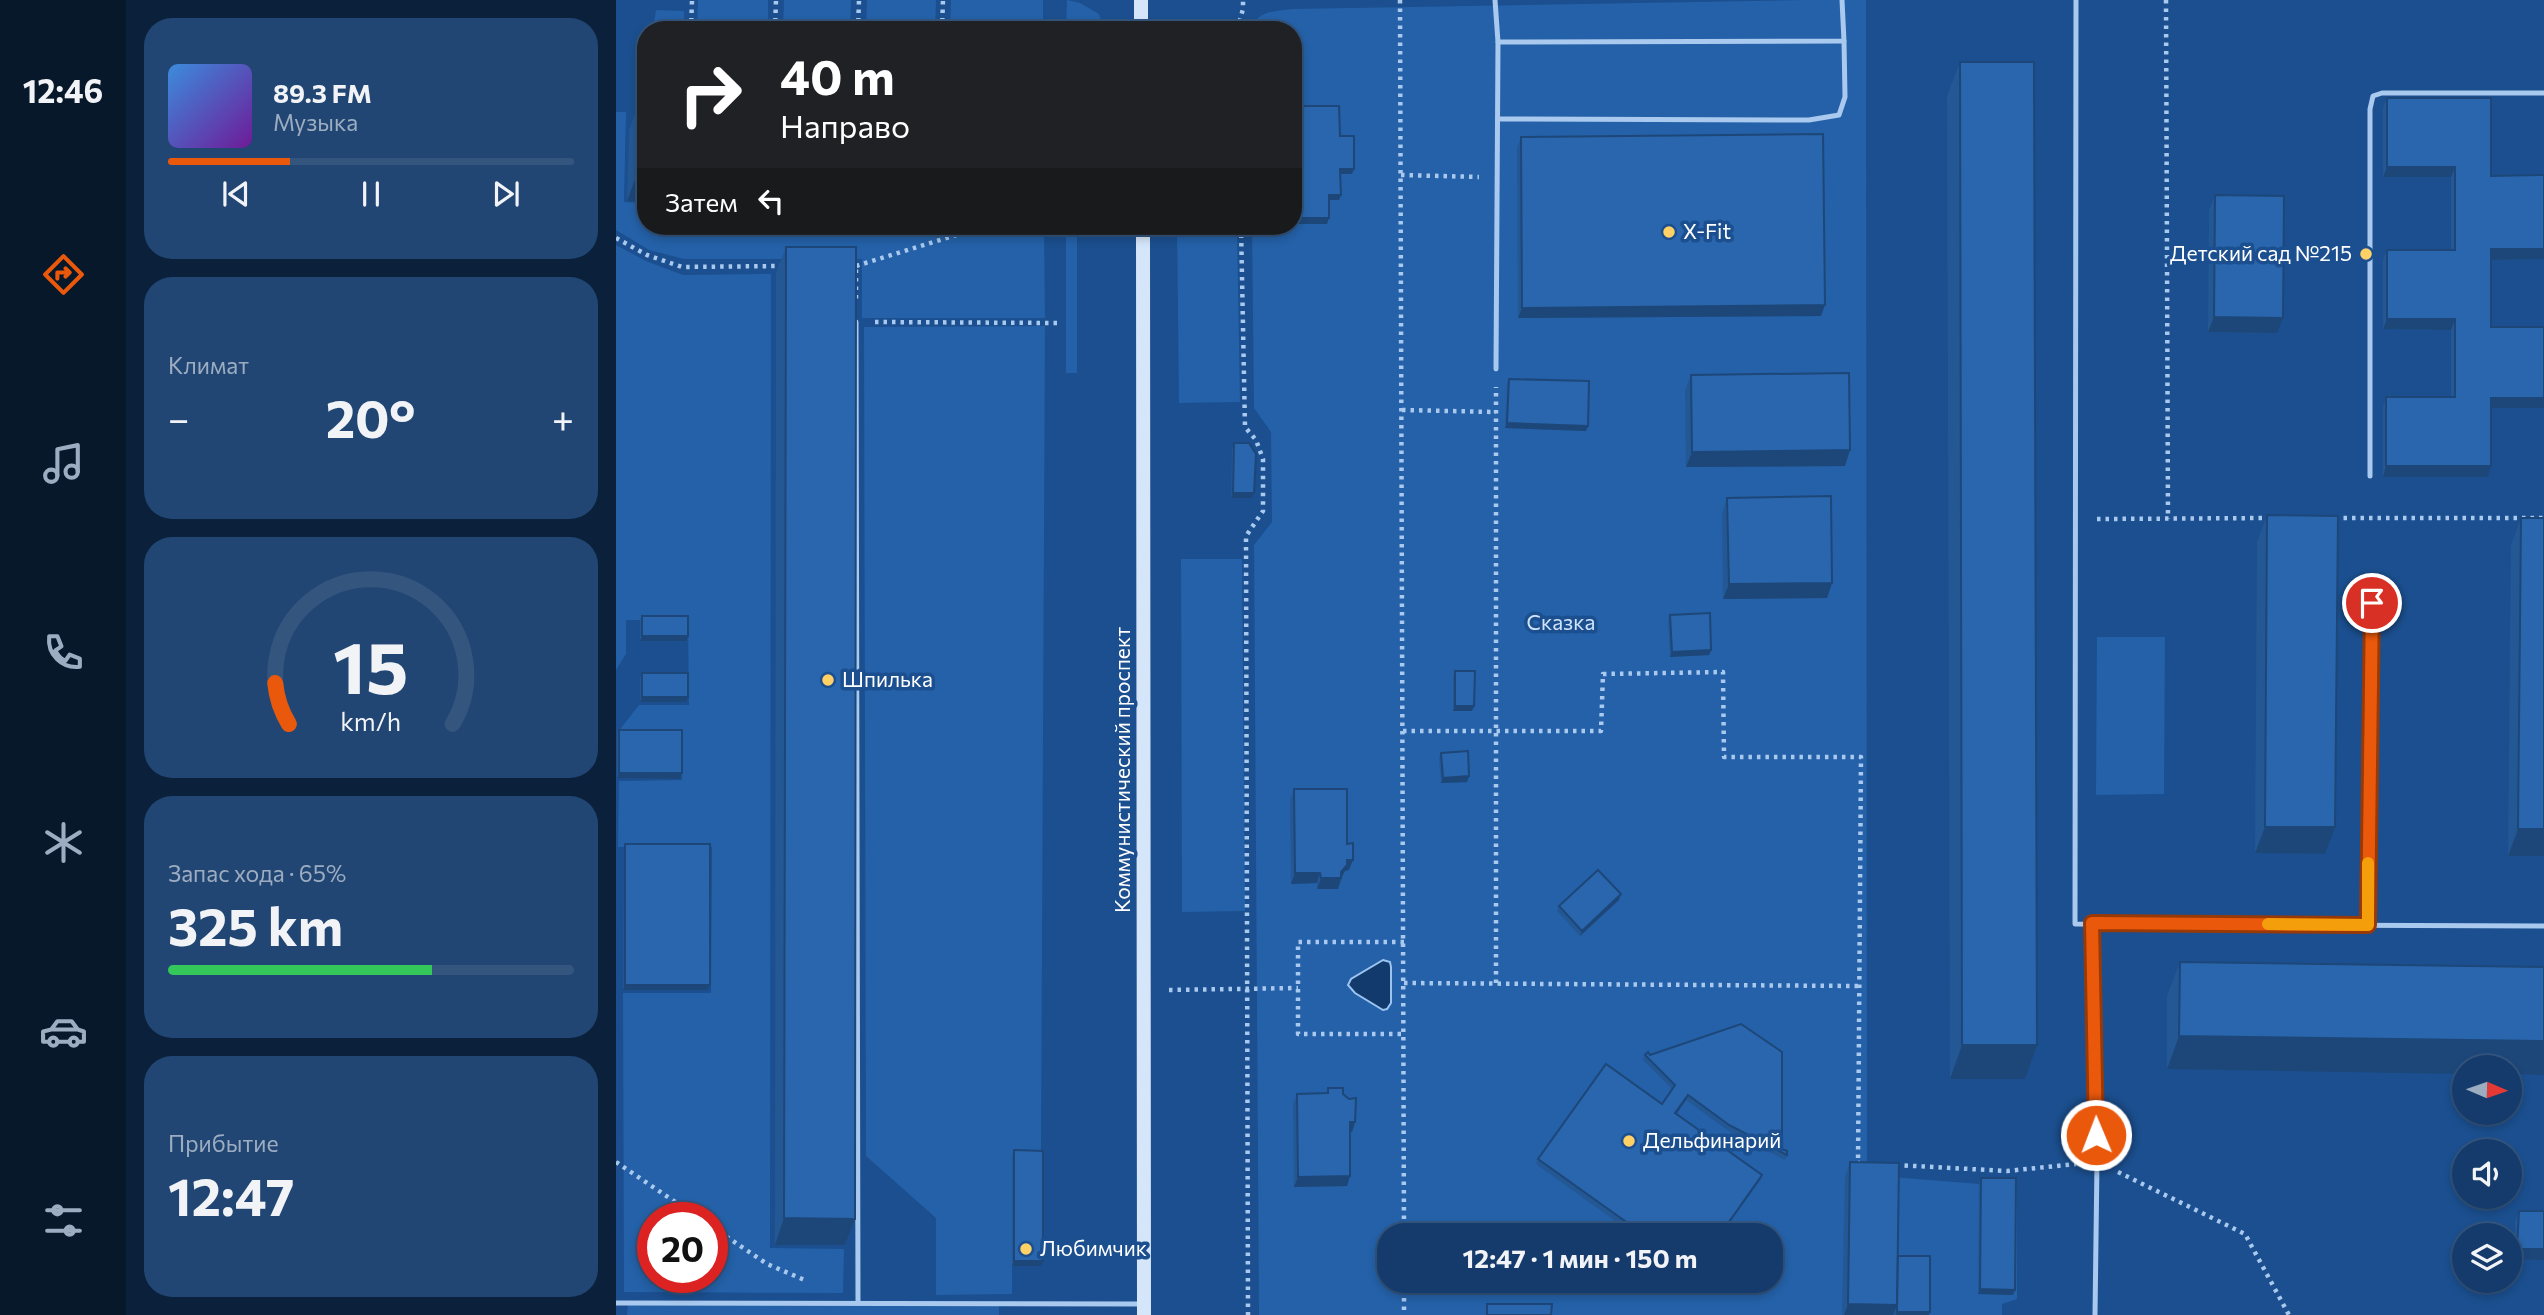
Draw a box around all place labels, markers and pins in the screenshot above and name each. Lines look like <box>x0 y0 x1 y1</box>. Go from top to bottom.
place label: X-Fit <box>1683 218 1731 243</box>
marker: X-Fit <box>1661 224 1677 240</box>
place label: Детский сад №215 <box>2170 240 2352 265</box>
marker: Детский сад №215 <box>2358 246 2374 262</box>
pin <box>2342 573 2402 633</box>
place label: Шпилька <box>842 666 933 691</box>
marker: Шпилька <box>820 672 836 688</box>
place label: Дельфинарий <box>1643 1127 1781 1152</box>
marker: Дельфинарий <box>1621 1133 1637 1149</box>
place label: Любимчик <box>1040 1235 1147 1260</box>
marker: Любимчик <box>1018 1241 1034 1257</box>

